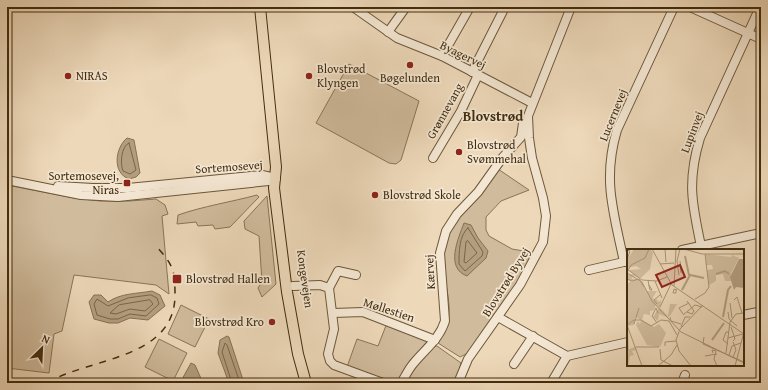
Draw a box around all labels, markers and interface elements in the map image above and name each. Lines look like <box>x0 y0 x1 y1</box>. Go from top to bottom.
street label: Byagervej <box>437 36 489 73</box>
place label: Blovstrød Klyngen <box>317 60 366 91</box>
marker: Bøgelunden <box>405 60 415 70</box>
place label: NIRAS <box>76 67 108 84</box>
place label: Bøgelunden <box>380 69 440 86</box>
marker: NIRAS <box>63 71 73 81</box>
marker: Blovstrød Klyngen <box>304 71 314 81</box>
street label: Grønnevang <box>422 80 467 142</box>
street label: Lucernevej <box>594 86 631 144</box>
district label: Blovstrød <box>463 106 523 126</box>
street label: Lupinvej <box>676 108 707 155</box>
place label: Blovstrød Svømmehal <box>467 136 527 167</box>
marker: Blovstrød Svømmehal <box>454 147 464 157</box>
street label: Sortemosevej <box>195 156 263 177</box>
place label: Sortemosevej, Niras <box>48 167 119 198</box>
marker: Sortemosevej, Niras <box>122 178 132 188</box>
place label: Blovstrød Skole <box>383 186 461 203</box>
marker: Blovstrød Skole <box>370 190 380 200</box>
street label: Blovstrød Byvej <box>478 244 534 320</box>
street label: Kongevejen <box>293 249 318 309</box>
inset map <box>627 249 744 366</box>
street label: Kærvej <box>420 254 439 290</box>
place label: Blovstrød Hallen <box>186 270 270 287</box>
marker: Blovstrød Hallen <box>171 273 183 285</box>
street label: Møllestien <box>361 293 417 326</box>
place label: Blovstrød Kro <box>195 313 264 330</box>
marker: Blovstrød Kro <box>267 317 277 327</box>
north arrow <box>22 328 62 368</box>
text: N <box>39 330 53 348</box>

